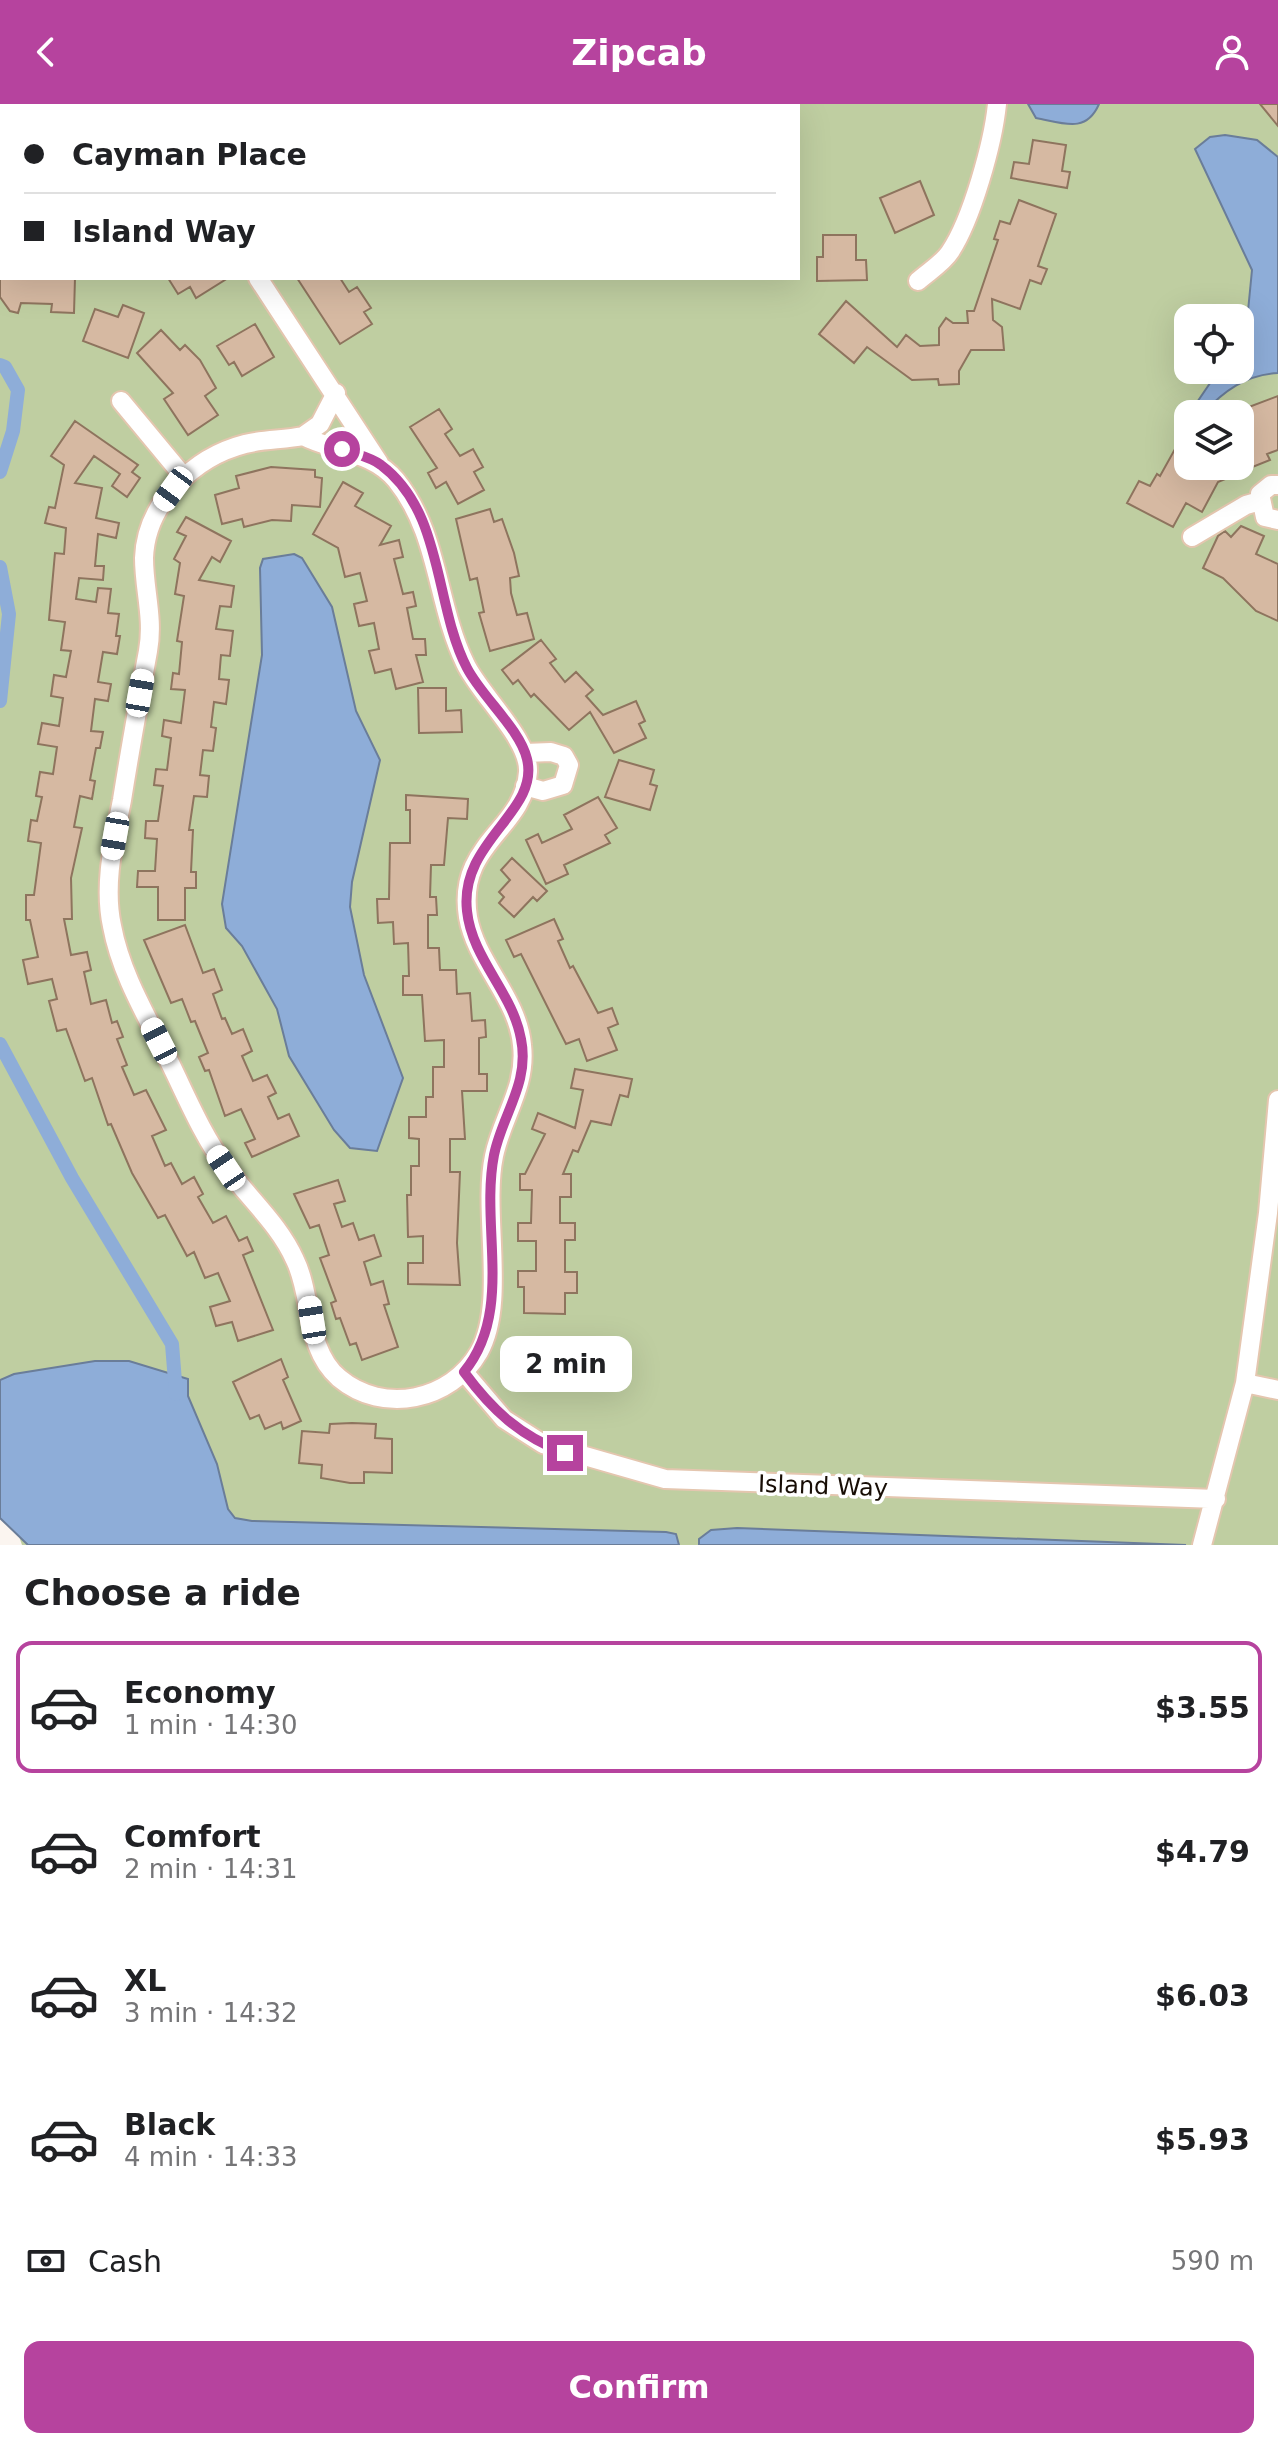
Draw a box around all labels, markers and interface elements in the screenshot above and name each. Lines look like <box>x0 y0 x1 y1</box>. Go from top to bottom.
icon: back <box>24 30 68 74</box>
icon: person <box>1210 30 1254 74</box>
text: Zipcab <box>571 32 707 73</box>
text: Cayman Place <box>72 137 307 172</box>
text: Island Way <box>72 214 256 249</box>
map controls <box>1174 304 1254 480</box>
button: locate <box>1174 304 1254 384</box>
button: layers <box>1174 400 1254 480</box>
route start <box>324 431 360 467</box>
car <box>149 463 197 515</box>
car <box>124 667 156 719</box>
car <box>99 810 131 862</box>
car <box>137 1014 181 1068</box>
car <box>203 1141 249 1195</box>
car <box>296 1294 328 1346</box>
callout: 2 min <box>499 1337 631 1393</box>
text: 2 min <box>525 1349 607 1379</box>
route end <box>547 1435 583 1471</box>
street label: Island Way <box>757 1470 889 1502</box>
text: Choose a ride <box>24 1572 301 1613</box>
icon: car <box>28 1671 100 1743</box>
text: Economy <box>124 1675 276 1710</box>
text: $3.55 <box>1155 1690 1250 1725</box>
text: 1 min · 14:30 <box>124 1710 298 1740</box>
icon: car <box>28 1815 100 1887</box>
text: Comfort <box>124 1819 261 1854</box>
text: $4.79 <box>1155 1834 1250 1869</box>
text: 2 min · 14:31 <box>124 1854 298 1884</box>
icon: car <box>28 1959 100 2031</box>
text: XL <box>124 1963 166 1998</box>
text: $6.03 <box>1155 1978 1250 2013</box>
text: 3 min · 14:32 <box>124 1998 298 2028</box>
icon: car <box>28 2103 100 2175</box>
text: Black <box>124 2107 215 2142</box>
text: $5.93 <box>1155 2122 1250 2157</box>
text: 4 min · 14:33 <box>124 2142 298 2172</box>
icon: cash <box>24 2239 68 2283</box>
text: Cash <box>88 2244 162 2279</box>
text: 590 m <box>1171 2246 1254 2276</box>
button: Confirm <box>24 2341 1254 2433</box>

